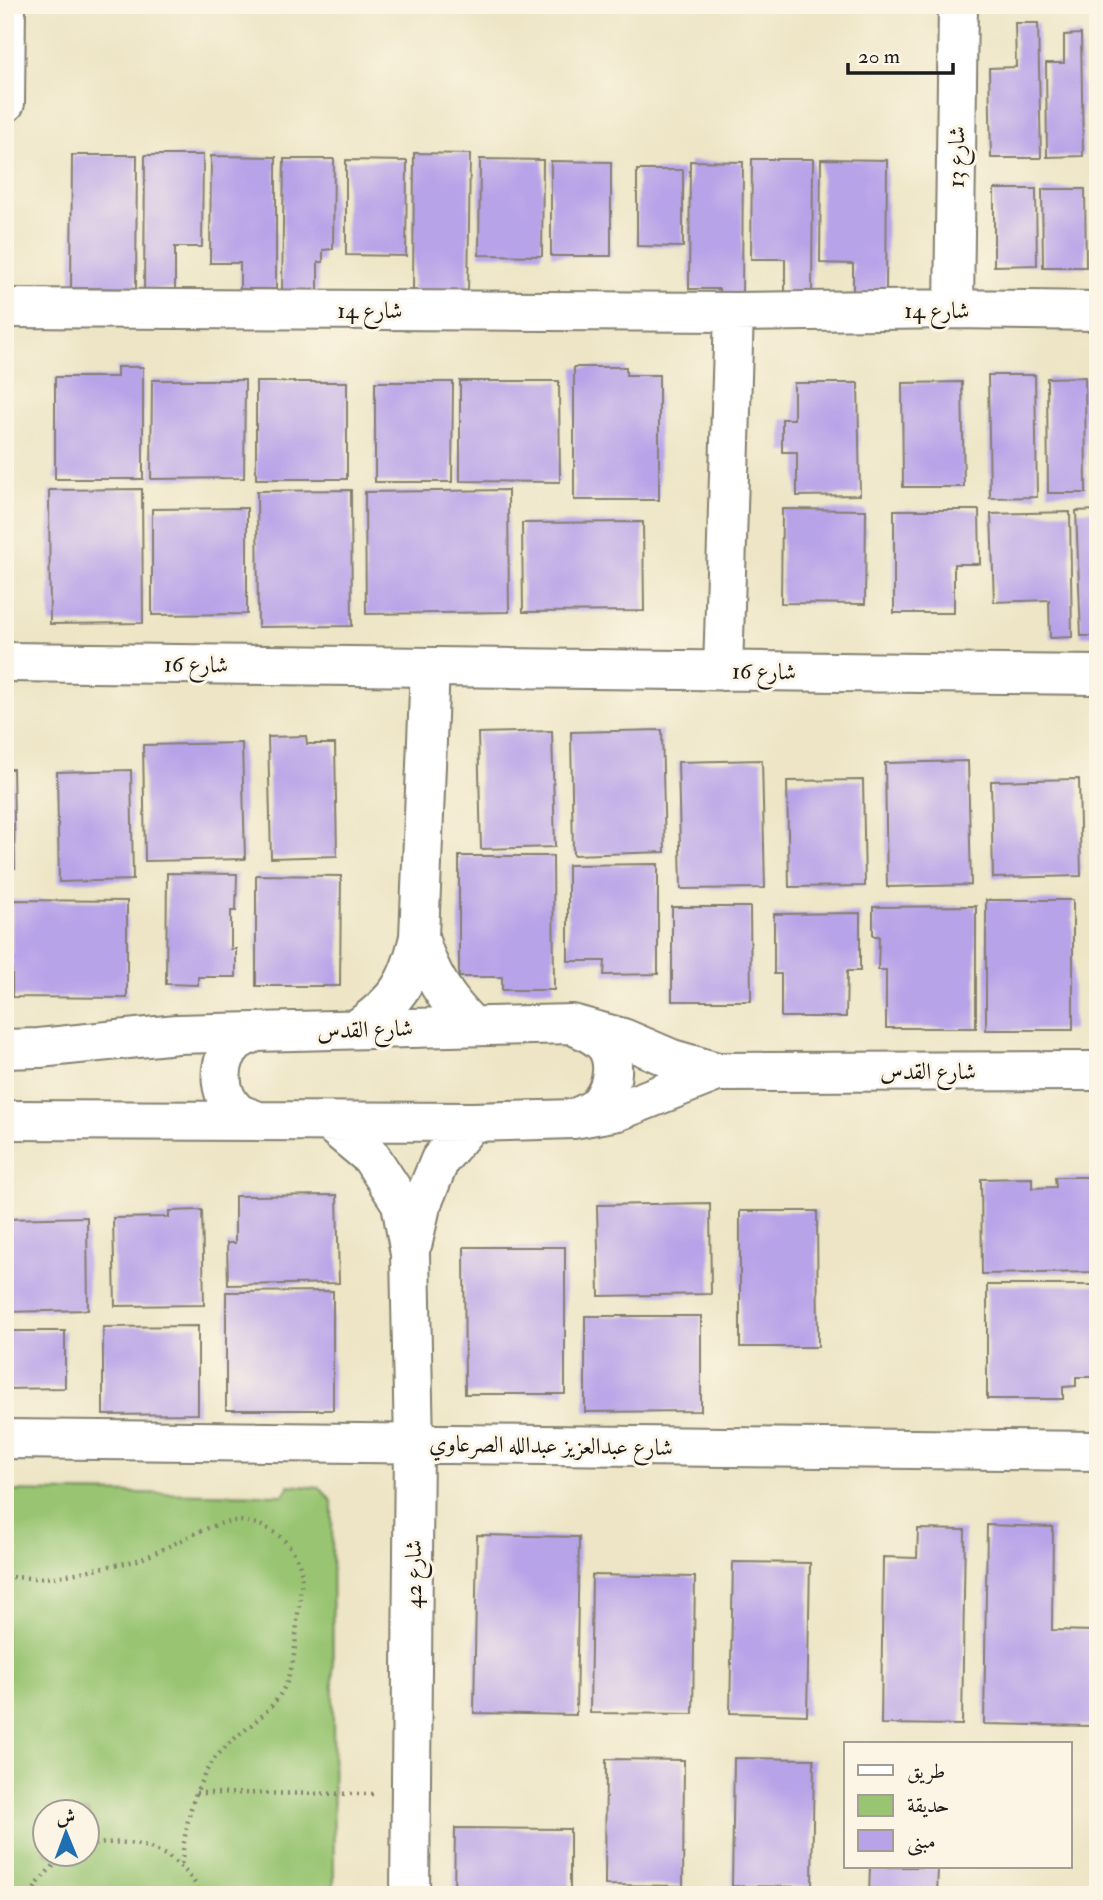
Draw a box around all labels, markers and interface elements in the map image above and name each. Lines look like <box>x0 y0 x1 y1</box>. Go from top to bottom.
scale bar <box>848 32 953 76</box>
text: 20 m <box>858 43 900 70</box>
street label: شارع 13 <box>941 126 977 188</box>
street label: شارع 14 <box>337 296 403 330</box>
street label: شارع 14 <box>904 296 970 330</box>
street label: شارع 16 <box>163 649 228 685</box>
street label: شارع 16 <box>731 656 796 692</box>
street label: شارع القدس <box>316 1013 414 1051</box>
street label: شارع القدس <box>880 1057 976 1091</box>
street label: شارع عبدالعزيز عبدالله الصرعاوي <box>429 1429 673 1467</box>
street label: شارع 42 <box>399 1540 433 1608</box>
legend <box>844 1742 1072 1868</box>
text: طريق <box>907 1758 945 1785</box>
text: حديقة <box>907 1792 950 1819</box>
north arrow <box>32 1798 102 1868</box>
text: ش <box>56 1805 75 1829</box>
text: مبنى <box>907 1828 936 1856</box>

